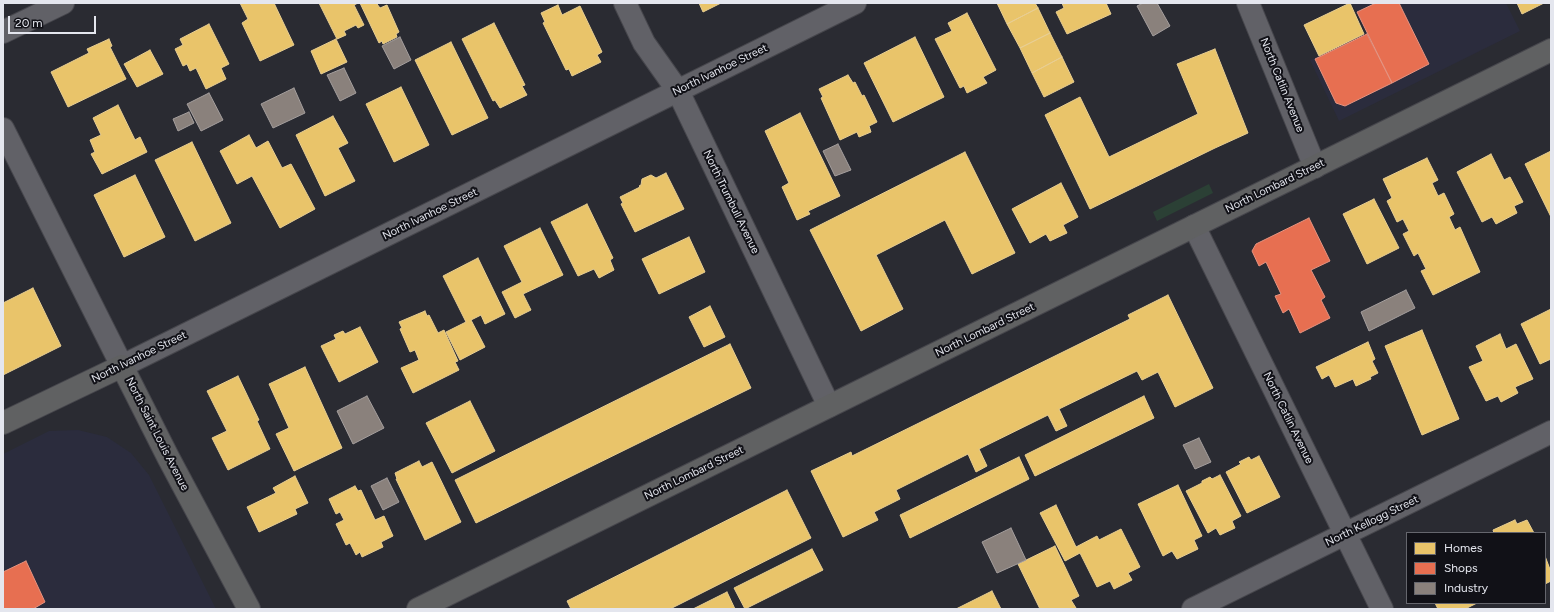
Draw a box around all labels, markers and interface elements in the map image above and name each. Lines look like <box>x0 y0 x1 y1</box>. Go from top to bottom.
scale bar <box>10 8 98 34</box>
text: 20 m <box>15 16 43 30</box>
street label: North Catlin Avenue <box>1257 36 1307 134</box>
street label: North Ivanhoe Street <box>670 41 770 99</box>
street label: North Trumbull Avenue <box>700 148 762 256</box>
street label: North Lombard Street <box>1223 156 1327 216</box>
street label: North Ivanhoe Street <box>380 185 480 243</box>
street label: North Lombard Street <box>933 300 1037 360</box>
street label: North Ivanhoe Street <box>89 328 189 386</box>
street label: North Catlin Avenue <box>1260 370 1316 466</box>
street label: North Saint Louis Avenue <box>123 375 191 493</box>
street label: North Lombard Street <box>642 443 746 503</box>
street label: North Kellogg Street <box>1323 493 1421 549</box>
legend <box>1406 532 1546 604</box>
text: Homes <box>1444 541 1482 555</box>
text: Shops <box>1444 561 1478 575</box>
text: Industry <box>1444 581 1488 595</box>

